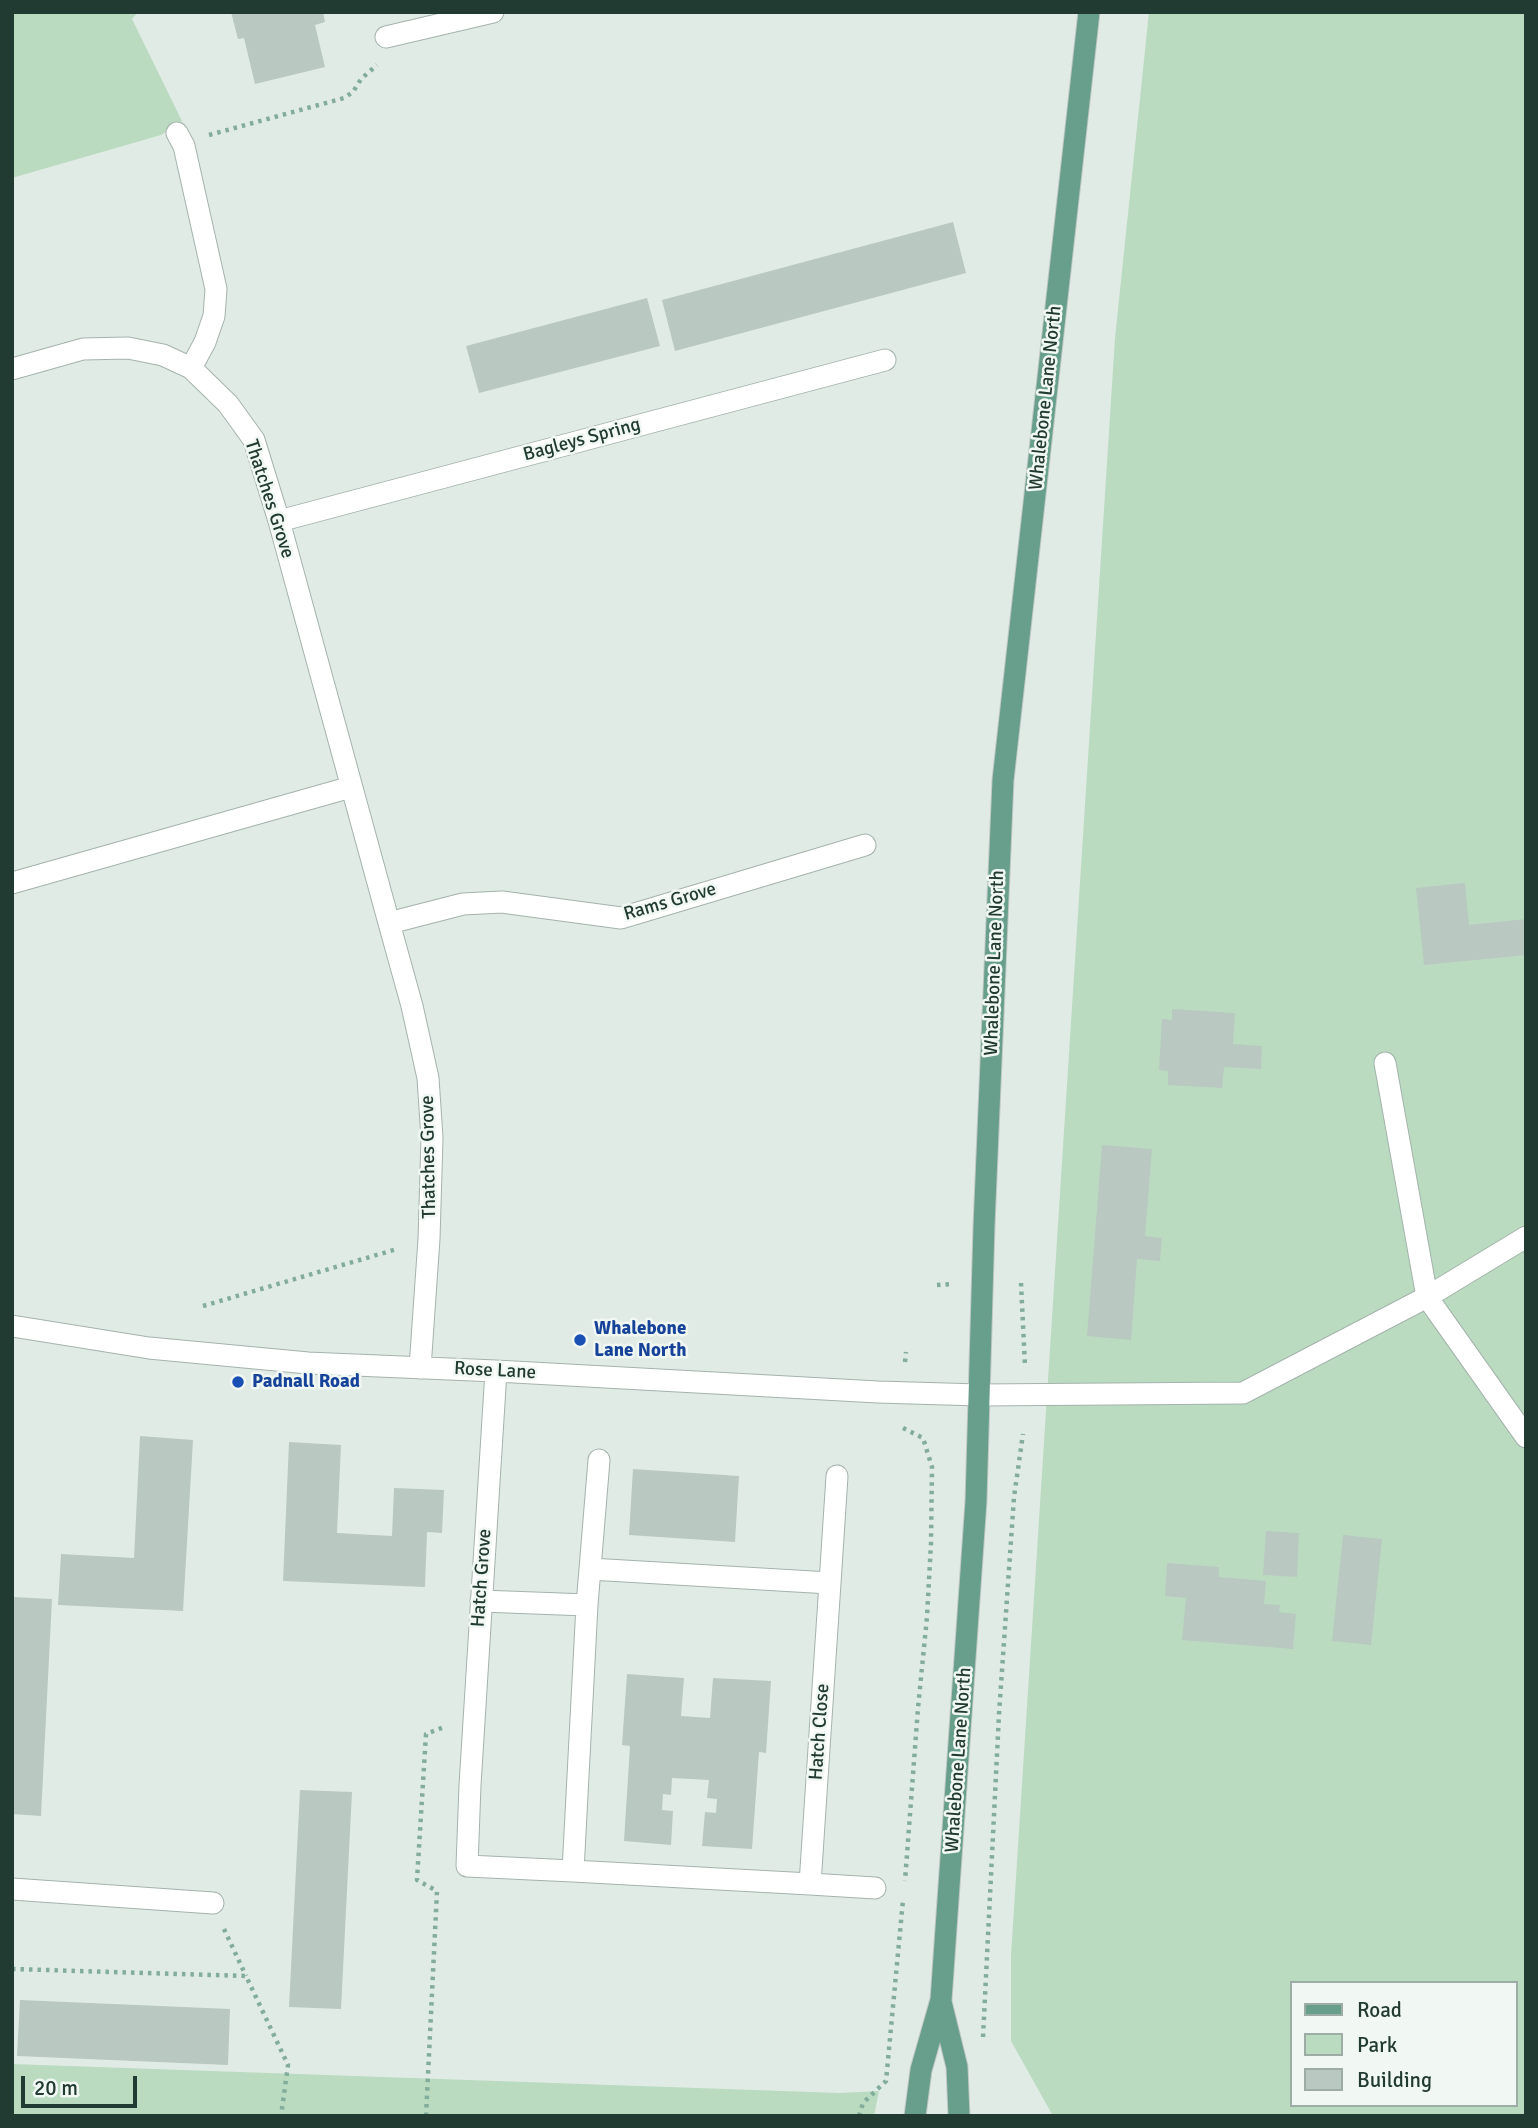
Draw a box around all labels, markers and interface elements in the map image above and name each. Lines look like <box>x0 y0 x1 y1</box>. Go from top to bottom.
street label: Whalebone Lane North <box>1025 305 1067 491</box>
street label: Bagleys Spring <box>521 413 643 467</box>
street label: Thatches Grove <box>239 437 299 561</box>
street label: Whalebone Lane North <box>980 870 1010 1056</box>
street label: Rams Grove <box>621 878 719 926</box>
street label: Thatches Grove <box>417 1095 441 1219</box>
place label: Whalebone Lane North <box>594 1318 687 1362</box>
marker: Whalebone Lane North <box>572 1332 588 1348</box>
street label: Rose Lane <box>453 1357 537 1385</box>
place label: Padnall Road <box>252 1371 360 1393</box>
marker: Padnall Road <box>230 1374 246 1390</box>
street label: Hatch Grove <box>467 1528 497 1628</box>
street label: Whalebone Lane North <box>941 1667 977 1853</box>
street label: Hatch Close <box>805 1683 835 1781</box>
legend <box>1290 1981 1517 2107</box>
text: Road <box>1357 1997 1402 2023</box>
text: Park <box>1357 2032 1397 2058</box>
scale bar <box>24 2062 140 2106</box>
text: Building <box>1357 2067 1432 2093</box>
text: 20 m <box>34 2075 78 2101</box>

